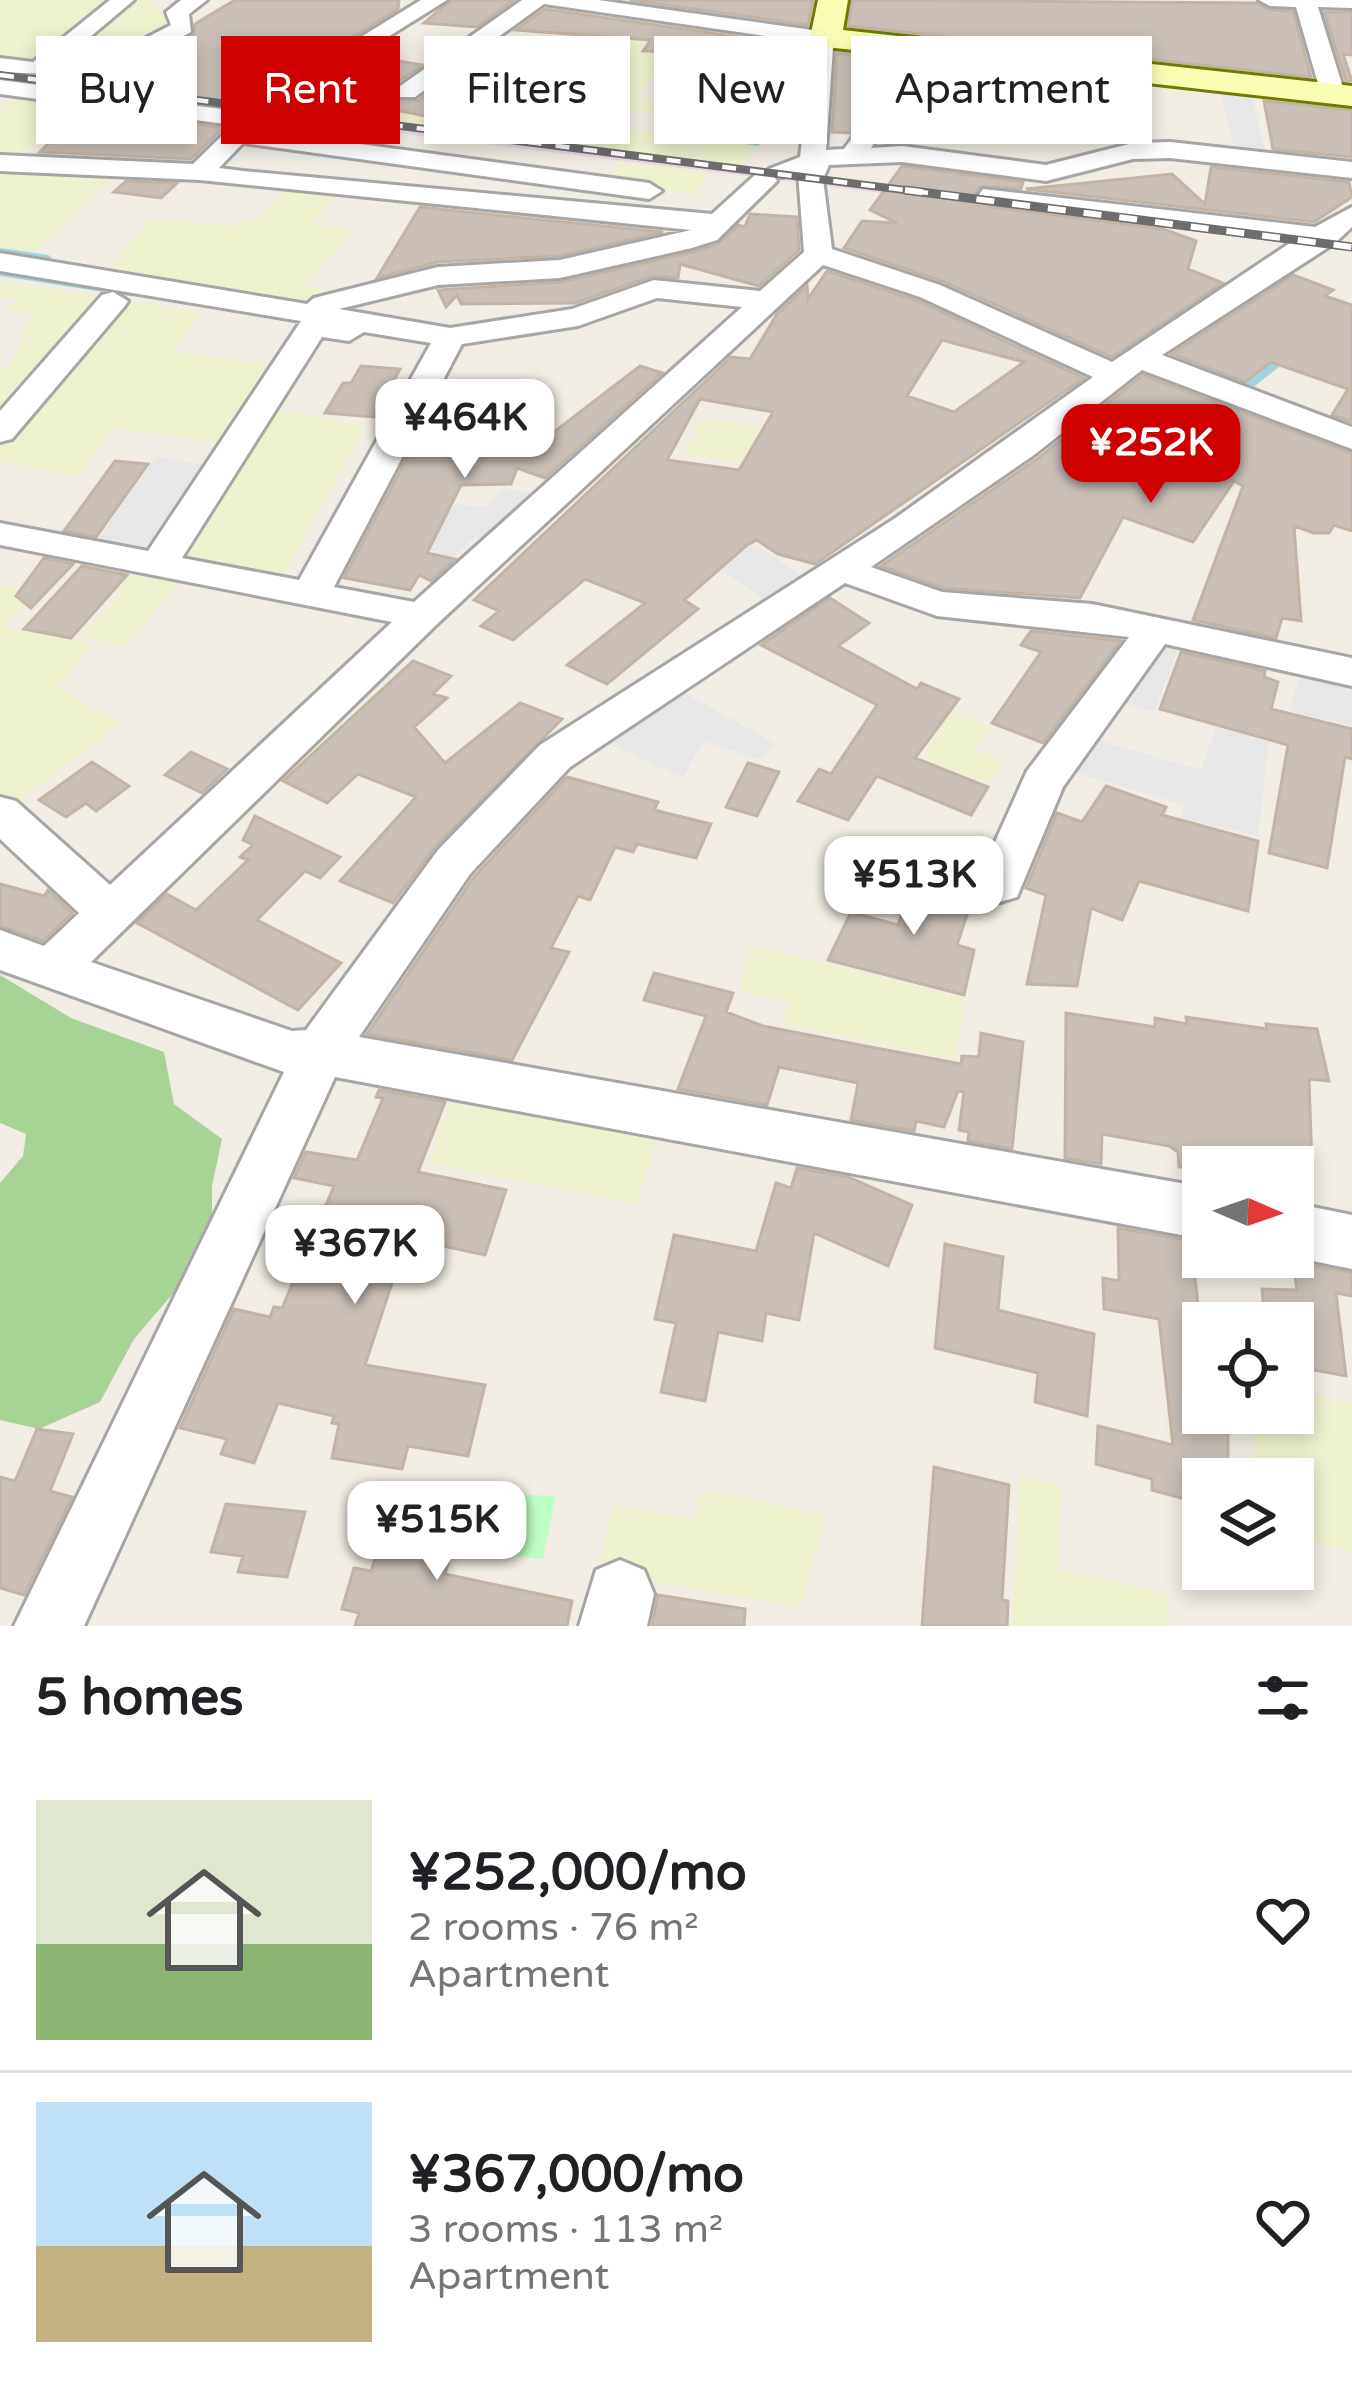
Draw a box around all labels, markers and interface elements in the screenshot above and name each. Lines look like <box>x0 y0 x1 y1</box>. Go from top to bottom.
chip: Buy <box>36 36 197 144</box>
chip: Rent <box>221 36 400 144</box>
chip: Filters <box>424 36 630 144</box>
chip: New <box>654 36 827 144</box>
chip: Apartment <box>851 36 1152 144</box>
pin: ¥464K <box>381 379 549 481</box>
text: ¥464K <box>402 394 528 441</box>
pin: ¥252K <box>1067 404 1235 506</box>
text: ¥252K <box>1088 419 1214 466</box>
pin: ¥513K <box>830 836 998 938</box>
text: ¥513K <box>851 851 977 898</box>
north arrow <box>1182 1146 1314 1278</box>
map controls <box>1182 1146 1314 1590</box>
pin: ¥367K <box>271 1205 439 1307</box>
text: ¥367K <box>292 1220 418 1267</box>
button: locate <box>1182 1302 1314 1434</box>
button: layers <box>1182 1458 1314 1590</box>
pin: ¥515K <box>353 1481 521 1583</box>
text: ¥515K <box>374 1496 500 1543</box>
icon: filters <box>1250 1665 1316 1731</box>
text: 5 homes <box>36 1667 244 1729</box>
text: ¥252,000/mo <box>408 1842 747 1904</box>
icon: home <box>132 1848 276 1992</box>
icon: heart <box>1250 1887 1316 1953</box>
text: 2 rooms · 76 m² <box>408 1904 699 1951</box>
text: Apartment <box>408 1951 609 1998</box>
text: ¥367,000/mo <box>408 2144 744 2206</box>
icon: home <box>132 2150 276 2294</box>
icon: heart <box>1250 2189 1316 2255</box>
text: 3 rooms · 113 m² <box>408 2206 723 2253</box>
text: Apartment <box>408 2253 609 2300</box>

